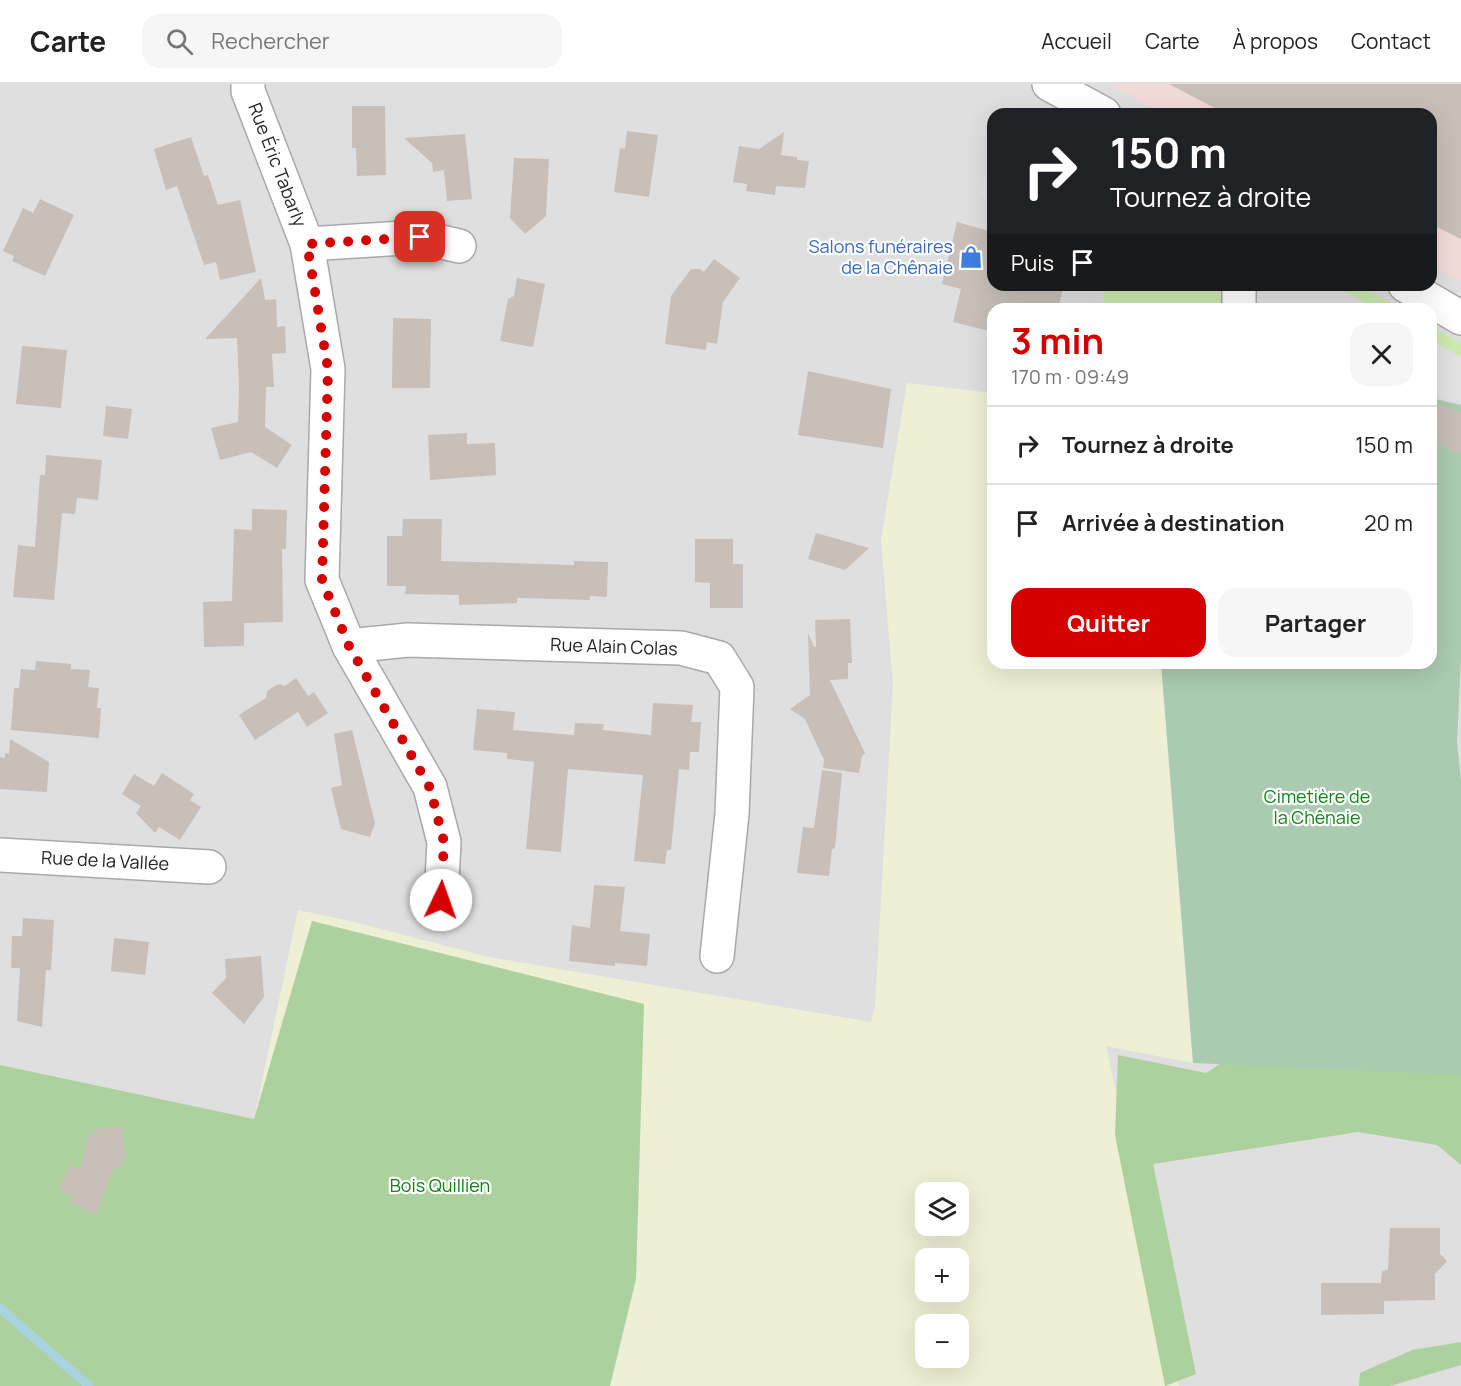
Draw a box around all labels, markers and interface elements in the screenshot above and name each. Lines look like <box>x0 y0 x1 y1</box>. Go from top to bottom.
search box <box>142 14 562 68</box>
text: Carte <box>30 22 106 60</box>
icon: search <box>163 25 196 58</box>
text: Rechercher <box>211 26 330 56</box>
text: Accueil <box>1041 27 1112 55</box>
text: Carte <box>1145 27 1199 55</box>
text: À propos <box>1232 27 1318 55</box>
text: Contact <box>1351 27 1431 55</box>
street label: Rue Éric Tabarly <box>243 99 313 231</box>
text: 150 m <box>1110 123 1227 181</box>
icon: right <box>1011 132 1089 210</box>
text: Tournez à droite <box>1110 178 1311 215</box>
pin <box>394 211 445 262</box>
icon: arrive <box>403 220 436 253</box>
place label: Salons funéraires de la Chênaie <box>808 234 953 279</box>
shop icon: Salons funéraires de la Chênaie <box>958 244 984 270</box>
icon: arrive <box>1066 246 1099 279</box>
text: Puis <box>1011 248 1054 278</box>
text: 3 min <box>1011 316 1104 365</box>
button: close <box>1350 323 1413 386</box>
text: 170 m · 09:49 <box>1011 363 1129 390</box>
icon: right <box>1011 429 1044 462</box>
text: Tournez à droite <box>1062 430 1234 460</box>
text: 150 m <box>1355 430 1413 460</box>
icon: arrive <box>1011 507 1044 540</box>
text: Arrivée à destination <box>1062 508 1285 538</box>
text: 20 m <box>1364 508 1413 538</box>
button: Quitter <box>1011 588 1206 657</box>
button: Partager <box>1218 588 1413 657</box>
street label: Rue Alain Colas <box>550 632 678 660</box>
park label: Cimetière de la Chênaie <box>1264 784 1370 829</box>
street label: Rue de la Vallée <box>40 845 170 875</box>
position arrow <box>409 868 473 932</box>
park label: Bois Quillien <box>390 1173 490 1197</box>
map controls <box>915 1182 969 1368</box>
button: layers <box>915 1182 969 1236</box>
button: + <box>915 1248 969 1302</box>
button: − <box>915 1314 969 1368</box>

